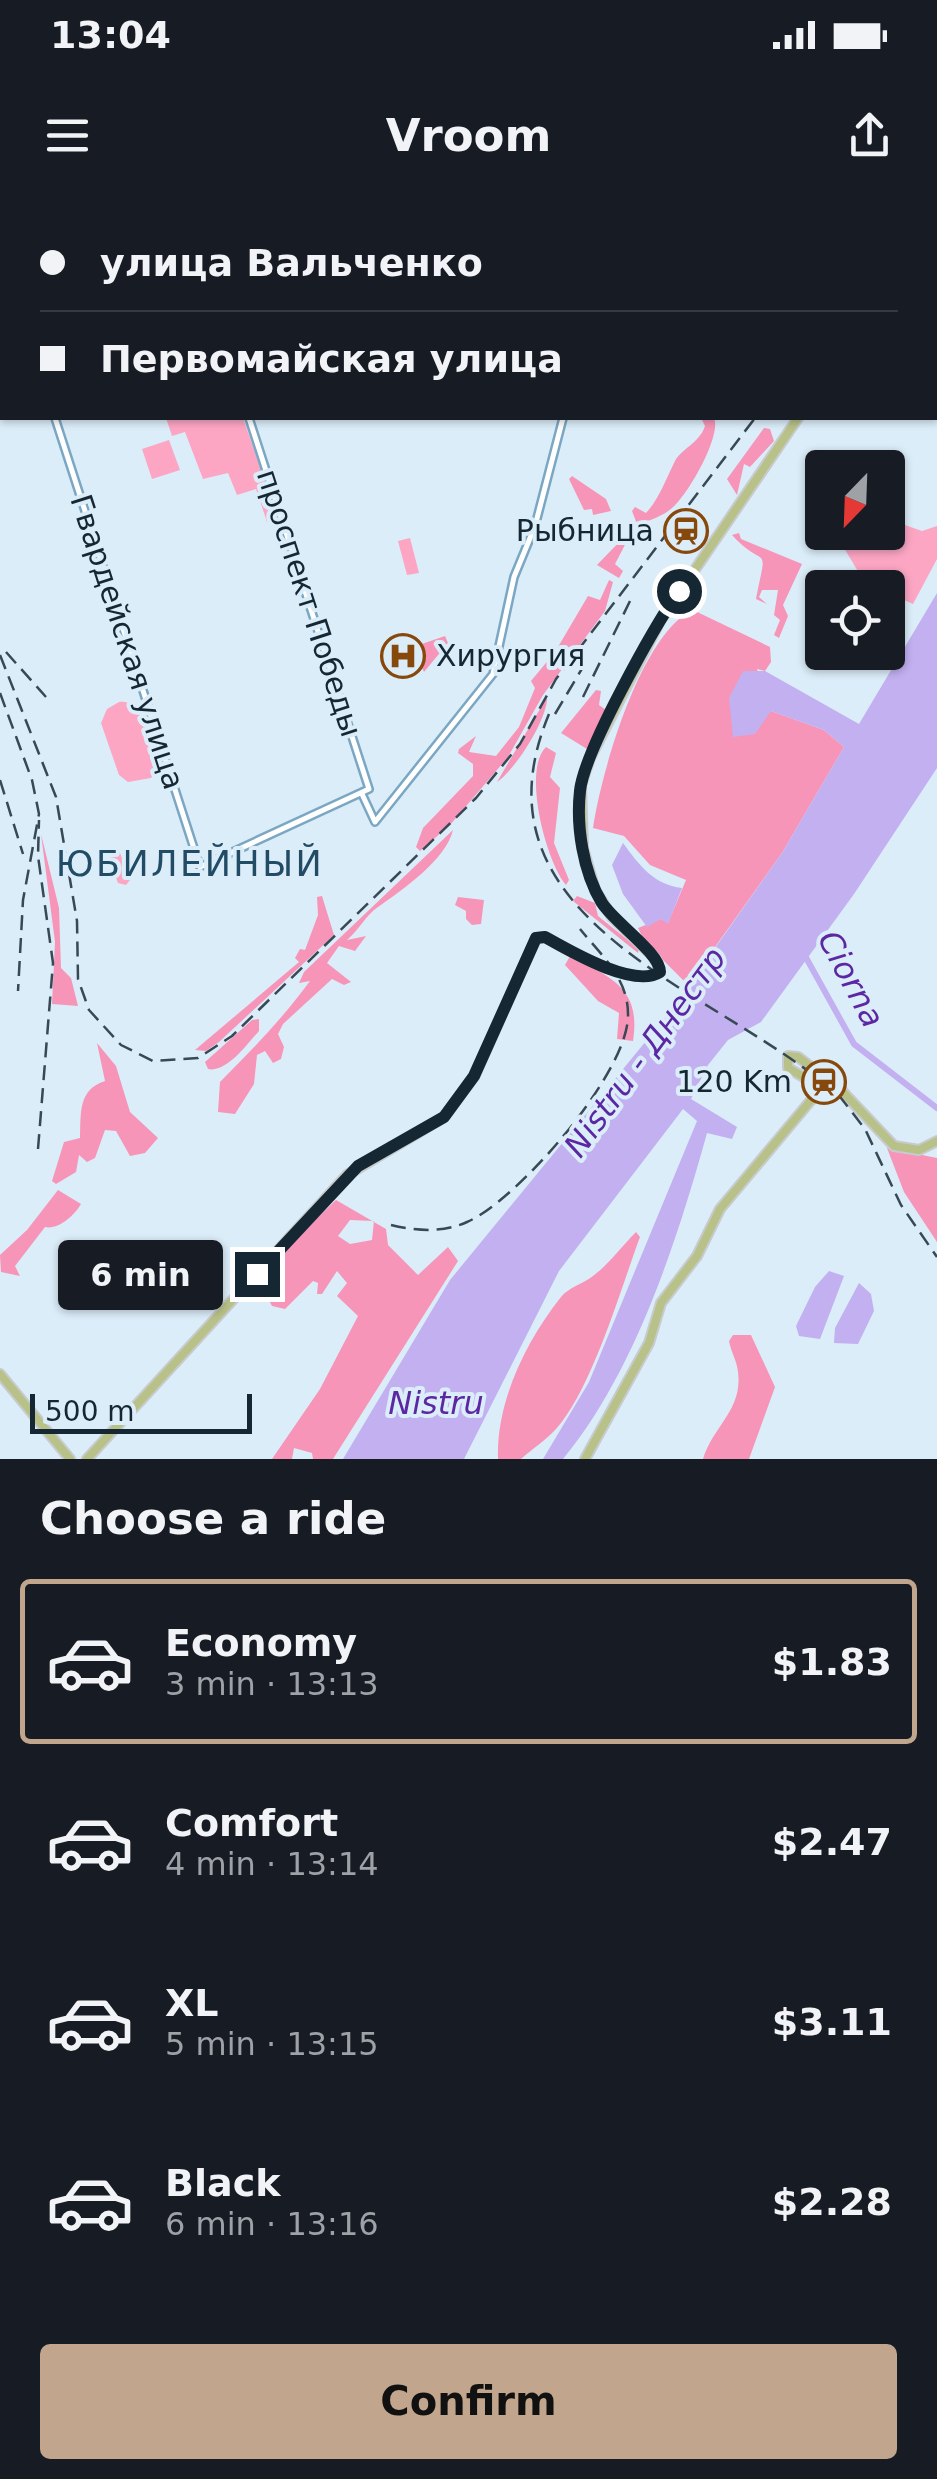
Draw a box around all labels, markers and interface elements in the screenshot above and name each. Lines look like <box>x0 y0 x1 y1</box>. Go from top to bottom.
text: 13:04 <box>50 13 171 57</box>
icon: menu <box>40 108 95 163</box>
icon: share <box>842 108 897 163</box>
text: Vroom <box>386 109 551 162</box>
text: улица Вальченко <box>100 241 483 285</box>
text: Первомайская улица <box>100 337 563 381</box>
north arrow <box>805 450 905 550</box>
map controls <box>805 450 905 670</box>
street label: проспект Победы <box>250 465 369 741</box>
street label: Гвардейская улица <box>63 490 192 794</box>
station icon: Рыбница <box>663 508 709 554</box>
place label: Рыбница <box>516 513 654 548</box>
route start <box>657 569 702 614</box>
button: locate <box>805 570 905 670</box>
hospital icon: Хирургия <box>380 633 426 679</box>
place label: Хирургия <box>436 638 585 673</box>
district label: ЮБИЛЕЙНЫЙ <box>56 843 324 884</box>
water label: Ciorna <box>810 924 892 1034</box>
water label: Nistru - Днестр <box>556 940 734 1164</box>
station icon: 120 Km <box>801 1059 847 1105</box>
place label: 120 Km <box>676 1064 792 1099</box>
callout: 6 min <box>57 1239 222 1309</box>
route end <box>235 1252 280 1297</box>
text: 6 min <box>90 1256 191 1294</box>
water label: Nistru <box>388 1384 484 1422</box>
scale bar <box>30 1389 252 1434</box>
text: 500 m <box>45 1395 135 1428</box>
text: Choose a ride <box>40 1492 386 1545</box>
icon: car <box>45 1617 135 1707</box>
text: Economy <box>165 1621 357 1665</box>
text: $1.83 <box>772 1640 892 1684</box>
text: 3 min · 13:13 <box>165 1665 379 1703</box>
icon: car <box>45 1797 135 1887</box>
text: Comfort <box>165 1801 338 1845</box>
text: $2.47 <box>772 1820 892 1864</box>
text: 4 min · 13:14 <box>165 1845 379 1883</box>
icon: car <box>45 1977 135 2067</box>
text: XL <box>165 1981 219 2025</box>
text: $3.11 <box>772 2000 892 2044</box>
text: 5 min · 13:15 <box>165 2025 379 2063</box>
icon: car <box>45 2157 135 2247</box>
text: Black <box>165 2161 280 2205</box>
text: $2.28 <box>772 2180 892 2224</box>
text: 6 min · 13:16 <box>165 2205 379 2243</box>
button: Confirm <box>40 2344 897 2459</box>

